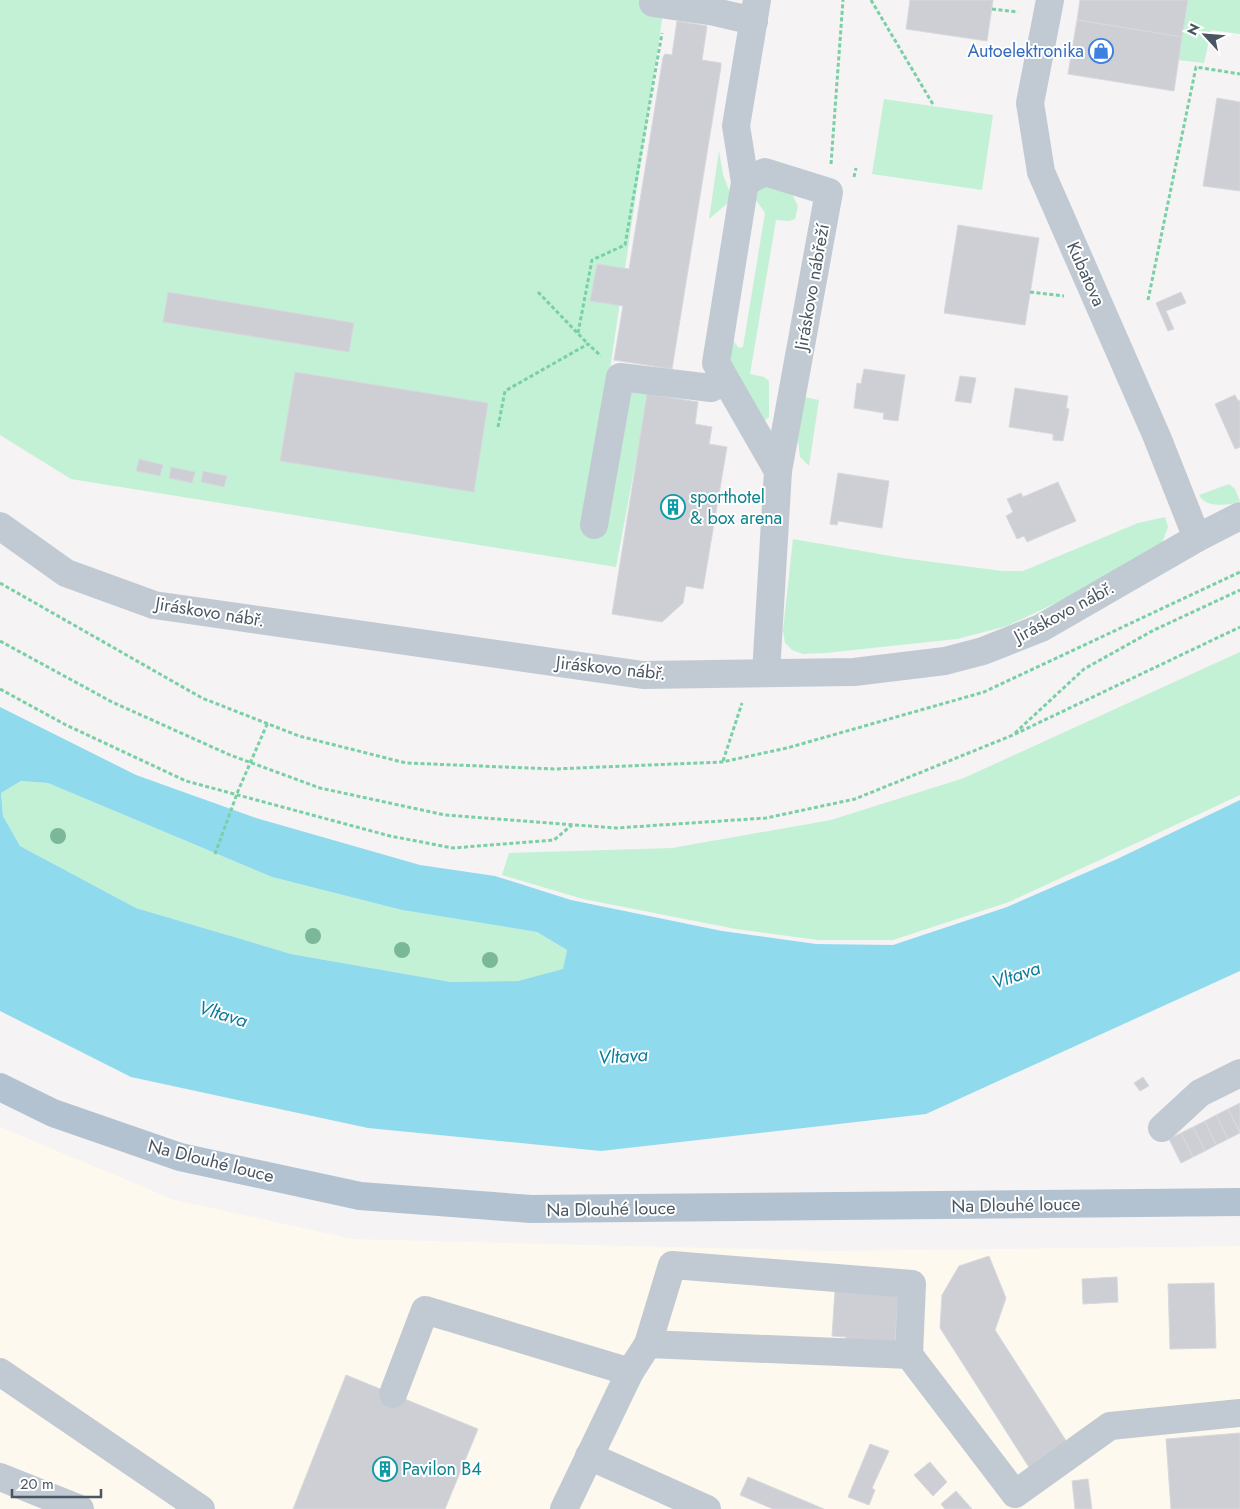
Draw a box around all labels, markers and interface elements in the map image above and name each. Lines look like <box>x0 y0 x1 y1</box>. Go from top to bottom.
north arrow <box>1180 10 1230 60</box>
text: N <box>1182 20 1205 39</box>
place label: Autoelektronika <box>968 38 1084 64</box>
shop icon: Autoelektronika <box>1088 38 1114 64</box>
street label: Jiráskovo nábřeží <box>788 221 836 354</box>
street label: Kubatova <box>1060 237 1112 311</box>
place label: sporthotel & box arena <box>690 484 782 531</box>
building icon: sporthotel & box arena <box>660 494 686 520</box>
street label: Jiráskovo nábř. <box>1007 575 1119 650</box>
street label: Jiráskovo nábř. <box>152 590 266 633</box>
street label: Jiráskovo nábř. <box>553 649 667 687</box>
water label: Vltava <box>988 954 1044 996</box>
water label: Vltava <box>195 994 251 1034</box>
water label: Vltava <box>597 1041 649 1071</box>
street label: Na Dlouhé louce <box>145 1133 277 1189</box>
street label: Na Dlouhé louce <box>951 1191 1081 1219</box>
street label: Na Dlouhé louce <box>546 1195 676 1223</box>
building icon: Pavilon B4 <box>372 1456 398 1482</box>
place label: Pavilon B4 <box>402 1456 482 1482</box>
scale bar <box>12 1466 101 1498</box>
text: 20 m <box>20 1473 54 1495</box>

